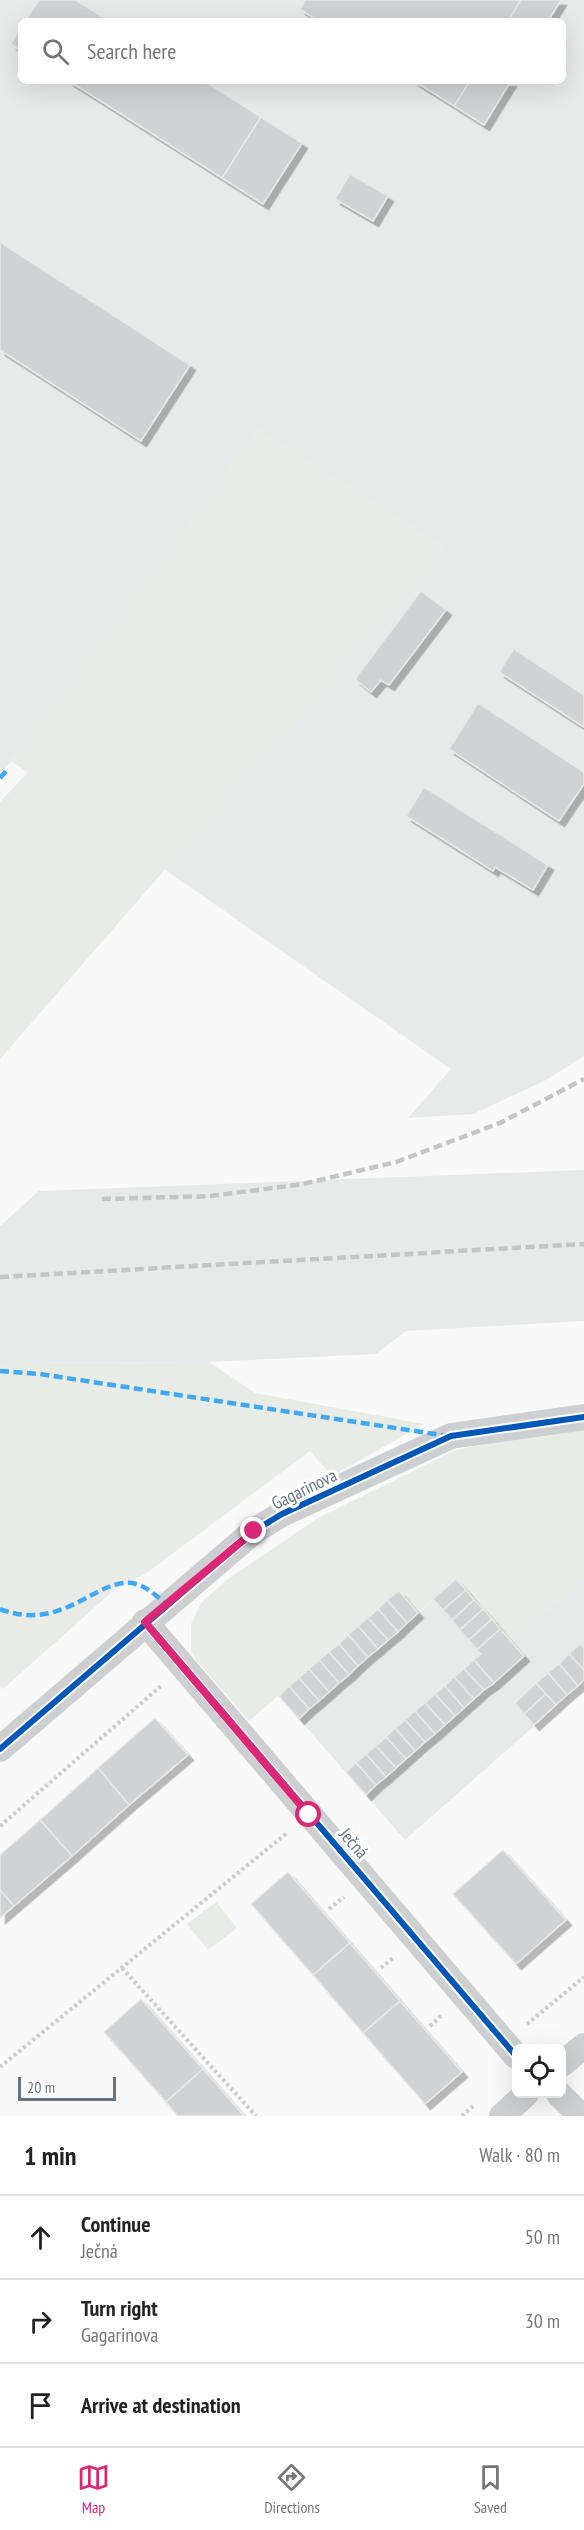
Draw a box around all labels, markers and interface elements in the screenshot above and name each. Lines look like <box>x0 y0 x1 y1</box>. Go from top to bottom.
search box <box>18 18 566 84</box>
icon: search <box>39 35 72 68</box>
text: Search here <box>87 37 176 65</box>
street label: Gagarinova <box>268 1463 340 1515</box>
route end <box>240 1517 266 1543</box>
route start <box>295 1801 321 1827</box>
street label: Ječná <box>334 1822 374 1863</box>
map controls <box>512 2044 566 2098</box>
button: locate <box>512 2044 566 2098</box>
scale bar <box>18 2074 116 2102</box>
text: 20 m <box>27 2077 55 2097</box>
text: 1 min <box>24 2139 77 2172</box>
text: Walk · 80 m <box>479 2142 560 2168</box>
text: Continue <box>81 2210 151 2238</box>
icon: ahead <box>24 2221 57 2254</box>
text: 50 m <box>525 2224 560 2250</box>
text: Ječná <box>81 2238 118 2264</box>
text: Turn right <box>81 2294 158 2322</box>
icon: right <box>24 2305 57 2338</box>
text: 30 m <box>525 2308 560 2334</box>
text: Gagarinova <box>81 2322 158 2348</box>
icon: arrive <box>24 2389 57 2422</box>
text: Arrive at destination <box>81 2391 241 2419</box>
tab: Map <box>77 2461 110 2517</box>
tab: Directions <box>264 2461 320 2517</box>
tab: Saved <box>474 2461 507 2517</box>

